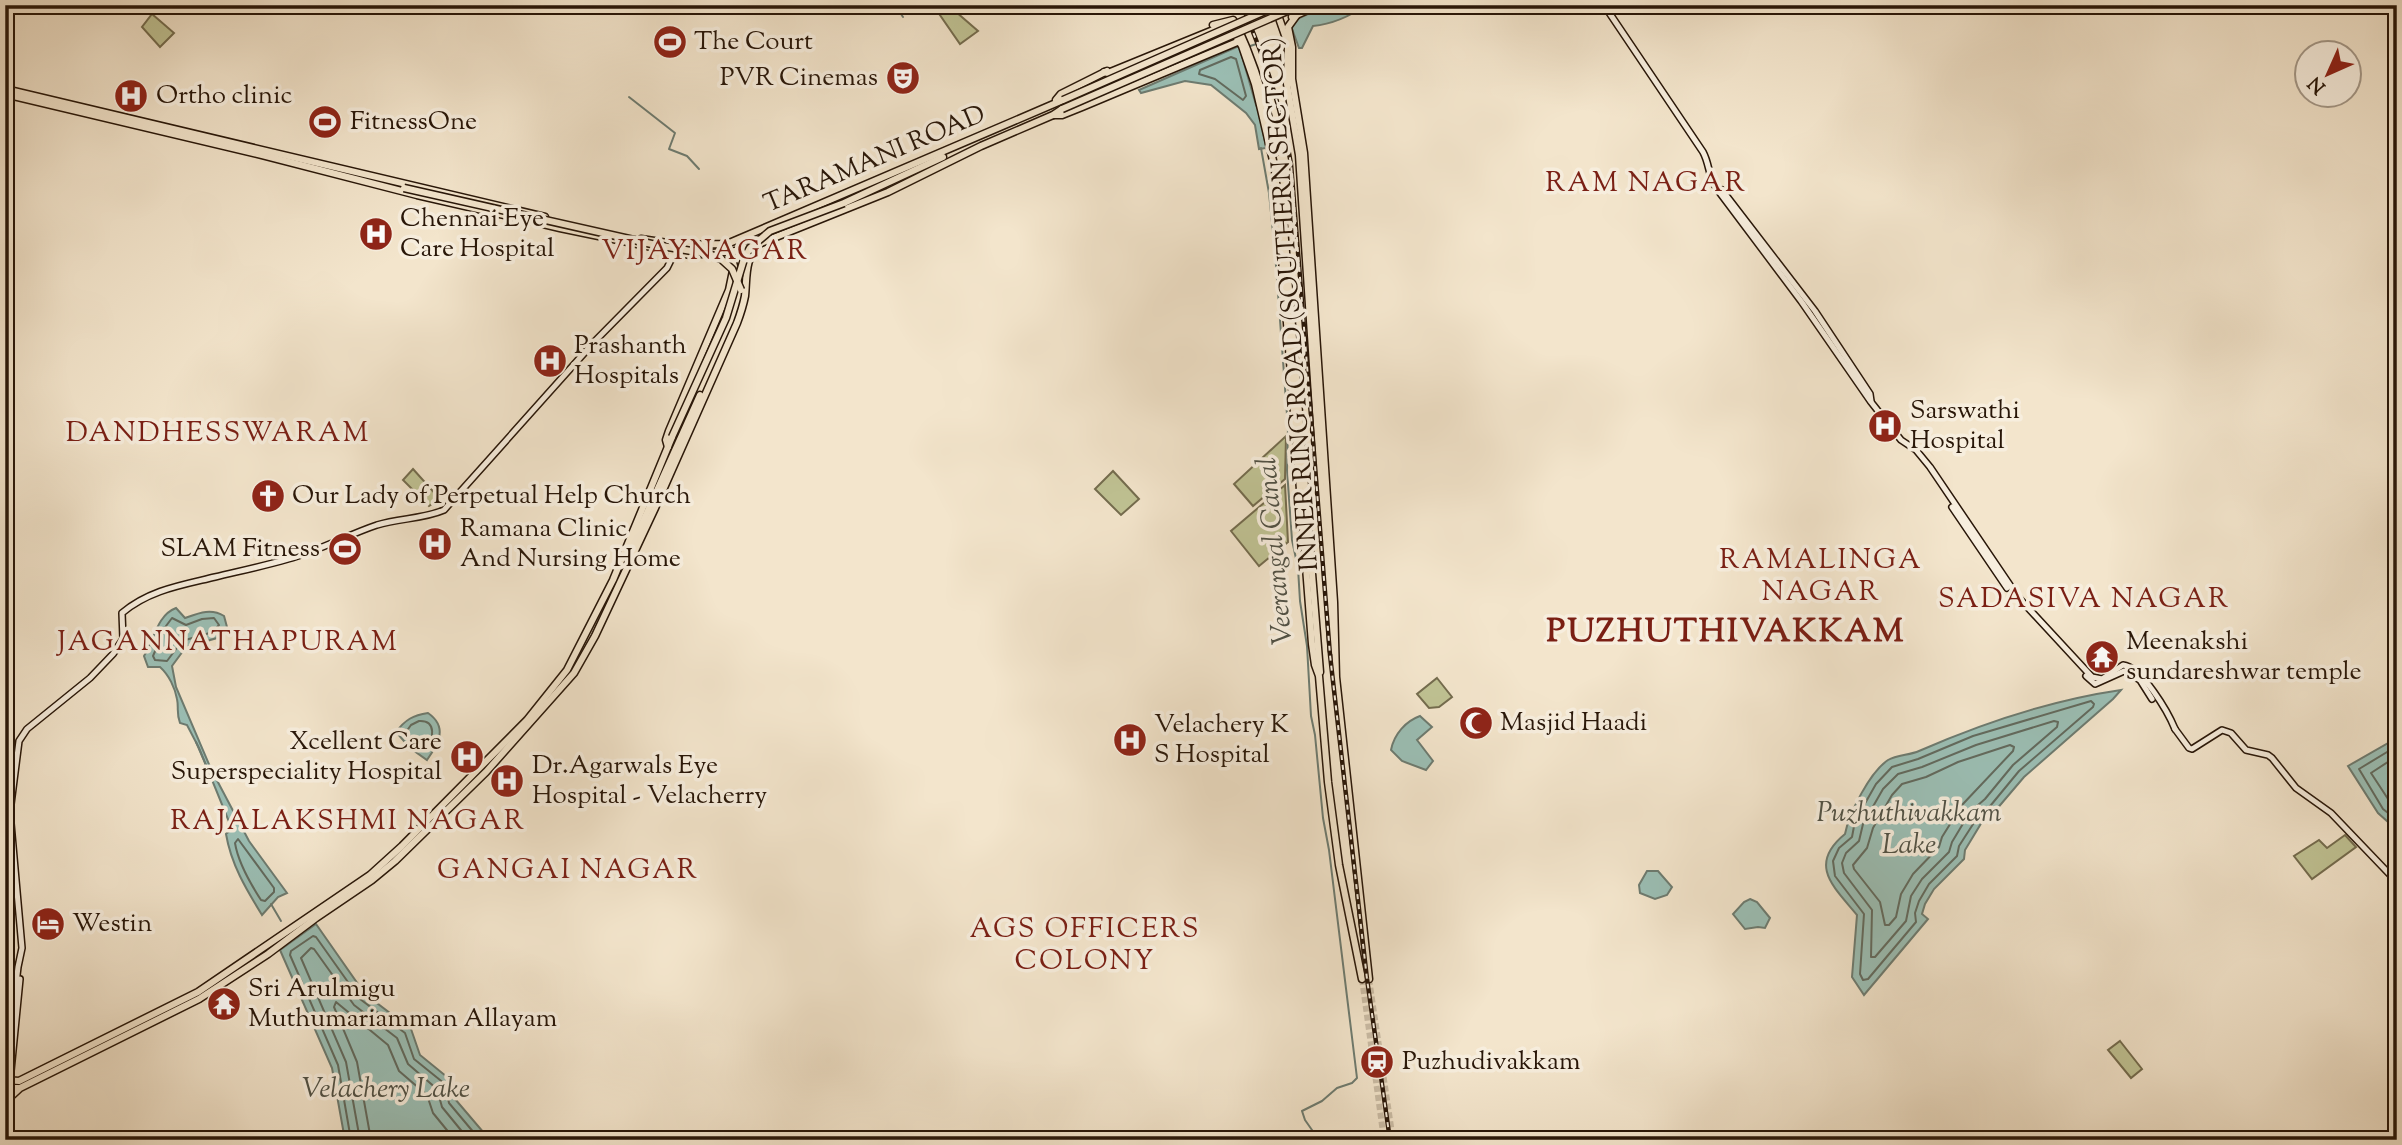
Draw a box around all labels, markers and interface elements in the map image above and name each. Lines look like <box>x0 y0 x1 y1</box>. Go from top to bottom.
sports icon: The Court <box>651 23 689 61</box>
place label: The Court <box>694 24 813 61</box>
street label: INNER RING ROAD (SOUTHERN SECTOR) <box>1255 36 1329 572</box>
north arrow <box>2294 38 2364 108</box>
theatre icon: PVR Cinemas <box>884 59 922 97</box>
place label: PVR Cinemas <box>720 60 878 97</box>
text: N <box>2303 69 2333 99</box>
hospital icon: Ortho clinic <box>112 77 150 115</box>
place label: Ortho clinic <box>156 78 292 115</box>
street label: TARAMANI ROAD <box>759 97 991 223</box>
sports icon: FitnessOne <box>306 103 344 141</box>
place label: FitnessOne <box>350 104 477 141</box>
district label: RAM NAGAR <box>1545 164 1747 204</box>
place label: Chennai Eye Care Hospital <box>400 201 554 268</box>
hospital icon: Chennai Eye Care Hospital <box>357 215 395 253</box>
district label: VIJAYNAGAR <box>601 232 809 272</box>
place label: Prashanth Hospitals <box>574 328 687 395</box>
hospital icon: Prashanth Hospitals <box>531 342 569 380</box>
place label: Sarswathi Hospital <box>1910 393 2020 460</box>
hospital icon: Sarswathi Hospital <box>1866 407 1904 445</box>
district label: DANDHESSWARAM <box>66 414 370 454</box>
water label: Veerangal Canal <box>1248 456 1304 646</box>
church icon: Our Lady of Perpetual Help Church <box>249 477 287 515</box>
place label: Our Lady of Perpetual Help Church <box>292 478 691 515</box>
place label: Ramana Clinic And Nursing Home <box>460 511 681 578</box>
hospital icon: Ramana Clinic And Nursing Home <box>416 525 454 563</box>
sports icon: SLAM Fitness <box>326 530 364 568</box>
place label: SLAM Fitness <box>160 531 320 568</box>
district label: RAMALINGA NAGAR <box>1719 541 1923 613</box>
district label: SADASIVA NAGAR <box>1938 580 2230 620</box>
district label: PUZHUTHIVAKKAM <box>1547 609 1905 657</box>
district label: JAGANNATHAPURAM <box>55 623 399 663</box>
place label: Meenakshi sundareshwar temple <box>2126 624 2362 691</box>
temple icon: Meenakshi sundareshwar temple <box>2083 638 2121 676</box>
mosque icon: Masjid Haadi <box>1457 704 1495 742</box>
place label: Masjid Haadi <box>1500 705 1647 742</box>
place label: Velachery K S Hospital <box>1154 707 1289 774</box>
hospital icon: Velachery K S Hospital <box>1111 721 1149 759</box>
place label: Xcellent Care Superspeciality Hospital <box>171 724 442 791</box>
hospital icon: Xcellent Care Superspeciality Hospital <box>448 738 486 776</box>
place label: Dr.Agarwals Eye Hospital - Velacherry <box>532 748 767 815</box>
hospital icon: Dr.Agarwals Eye Hospital - Velacherry <box>488 762 526 800</box>
water label: Puzhuthivakkam Lake <box>1816 794 2002 866</box>
district label: RAJALAKSHMI NAGAR <box>170 802 526 842</box>
district label: GANGAI NAGAR <box>437 851 699 891</box>
hotel icon: Westin <box>29 905 67 943</box>
place label: Westin <box>72 906 152 943</box>
district label: AGS OFFICERS COLONY <box>970 910 1200 982</box>
place label: Sri Arulmigu Muthumariamman Allayam <box>248 971 557 1038</box>
temple icon: Sri Arulmigu Muthumariamman Allayam <box>205 985 243 1023</box>
station icon: Puzhudivakkam <box>1358 1043 1396 1081</box>
place label: Puzhudivakkam <box>1402 1044 1580 1081</box>
water label: Velachery Lake <box>302 1070 470 1110</box>

